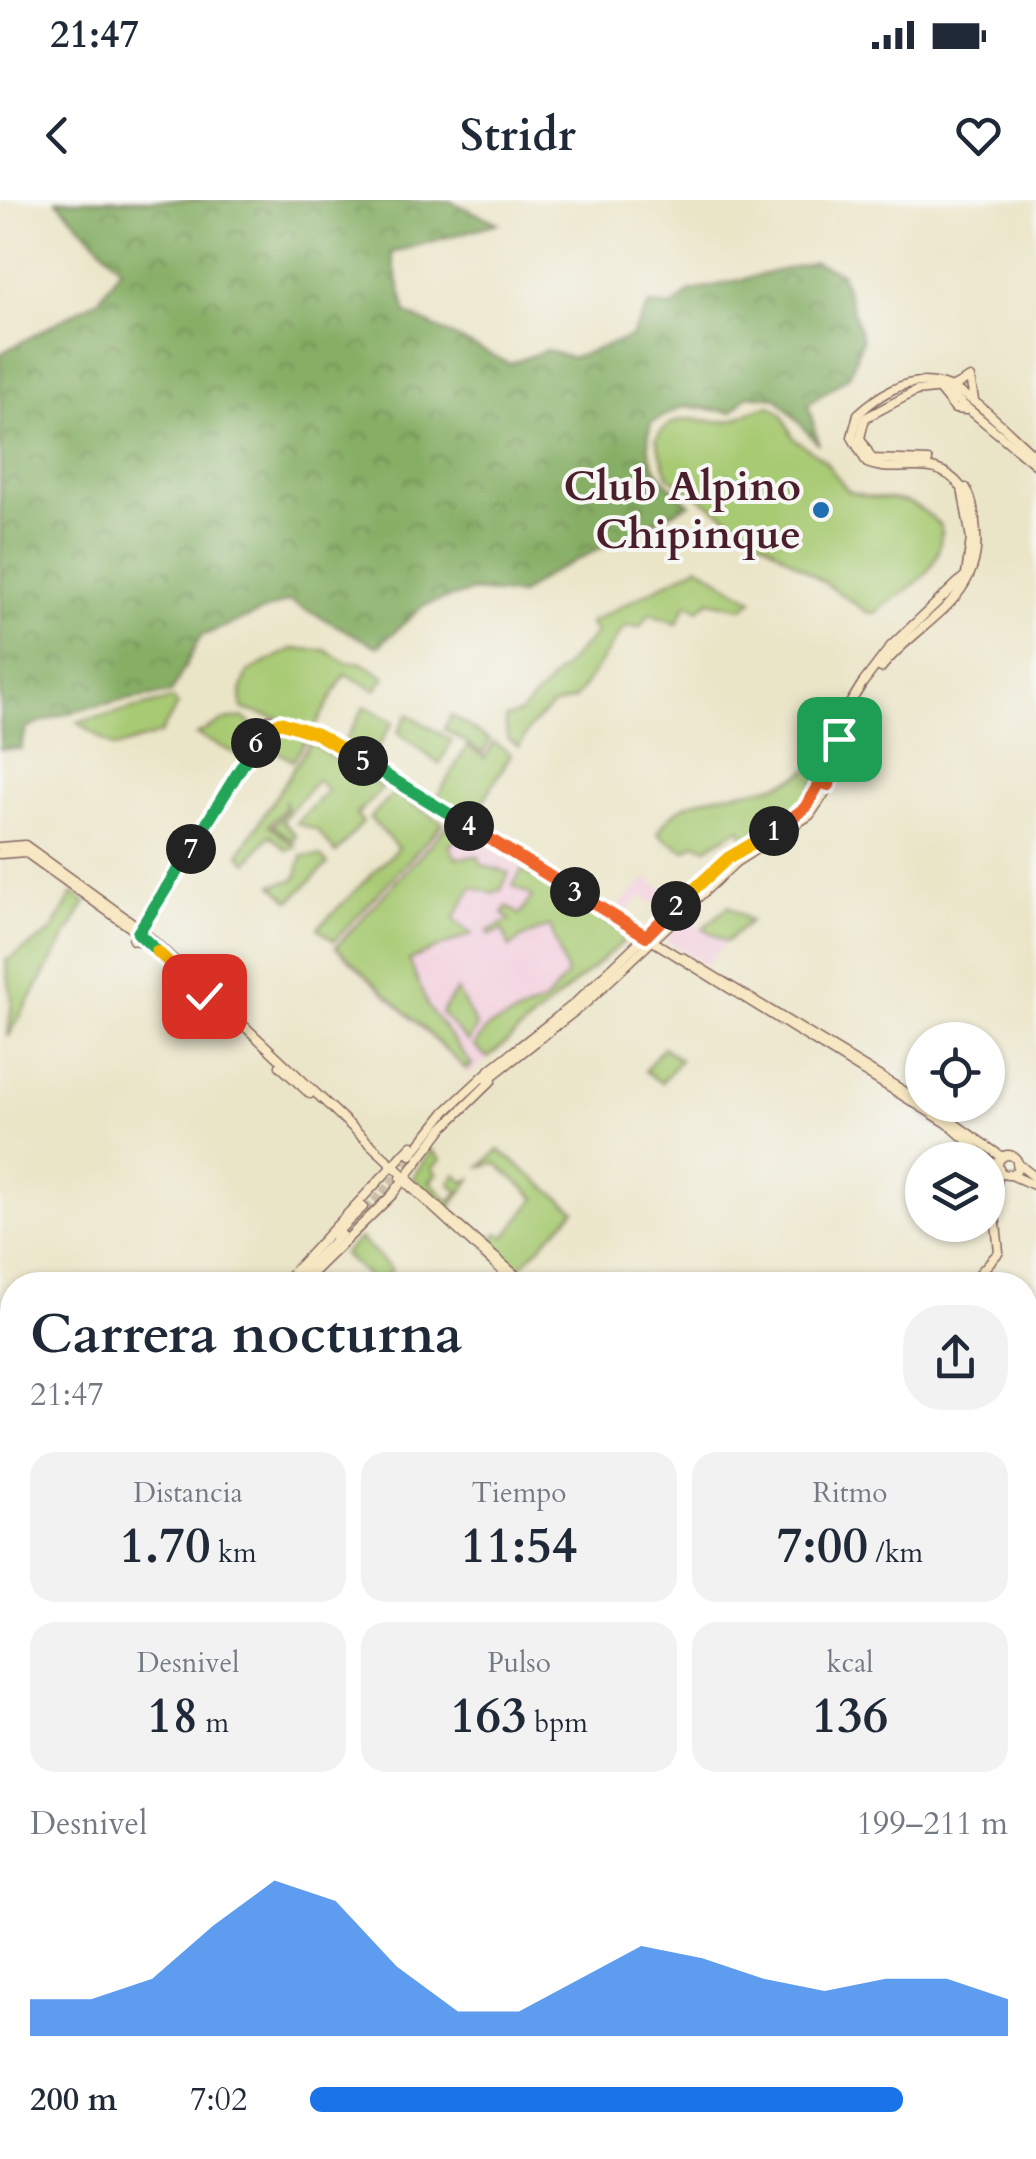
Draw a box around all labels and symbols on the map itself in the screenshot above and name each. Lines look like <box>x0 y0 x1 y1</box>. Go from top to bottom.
place label: Club Alpino Chipinque <box>564 458 801 563</box>
marker: Club Alpino Chipinque <box>810 499 832 521</box>
pin <box>797 697 882 782</box>
pin: 6 <box>231 718 281 768</box>
pin: 5 <box>338 736 388 786</box>
pin: 4 <box>444 801 494 851</box>
pin: 1 <box>749 806 799 856</box>
pin: 7 <box>166 824 216 874</box>
pin: 3 <box>550 867 600 917</box>
pin: 2 <box>651 881 701 931</box>
pin <box>162 954 247 1039</box>

